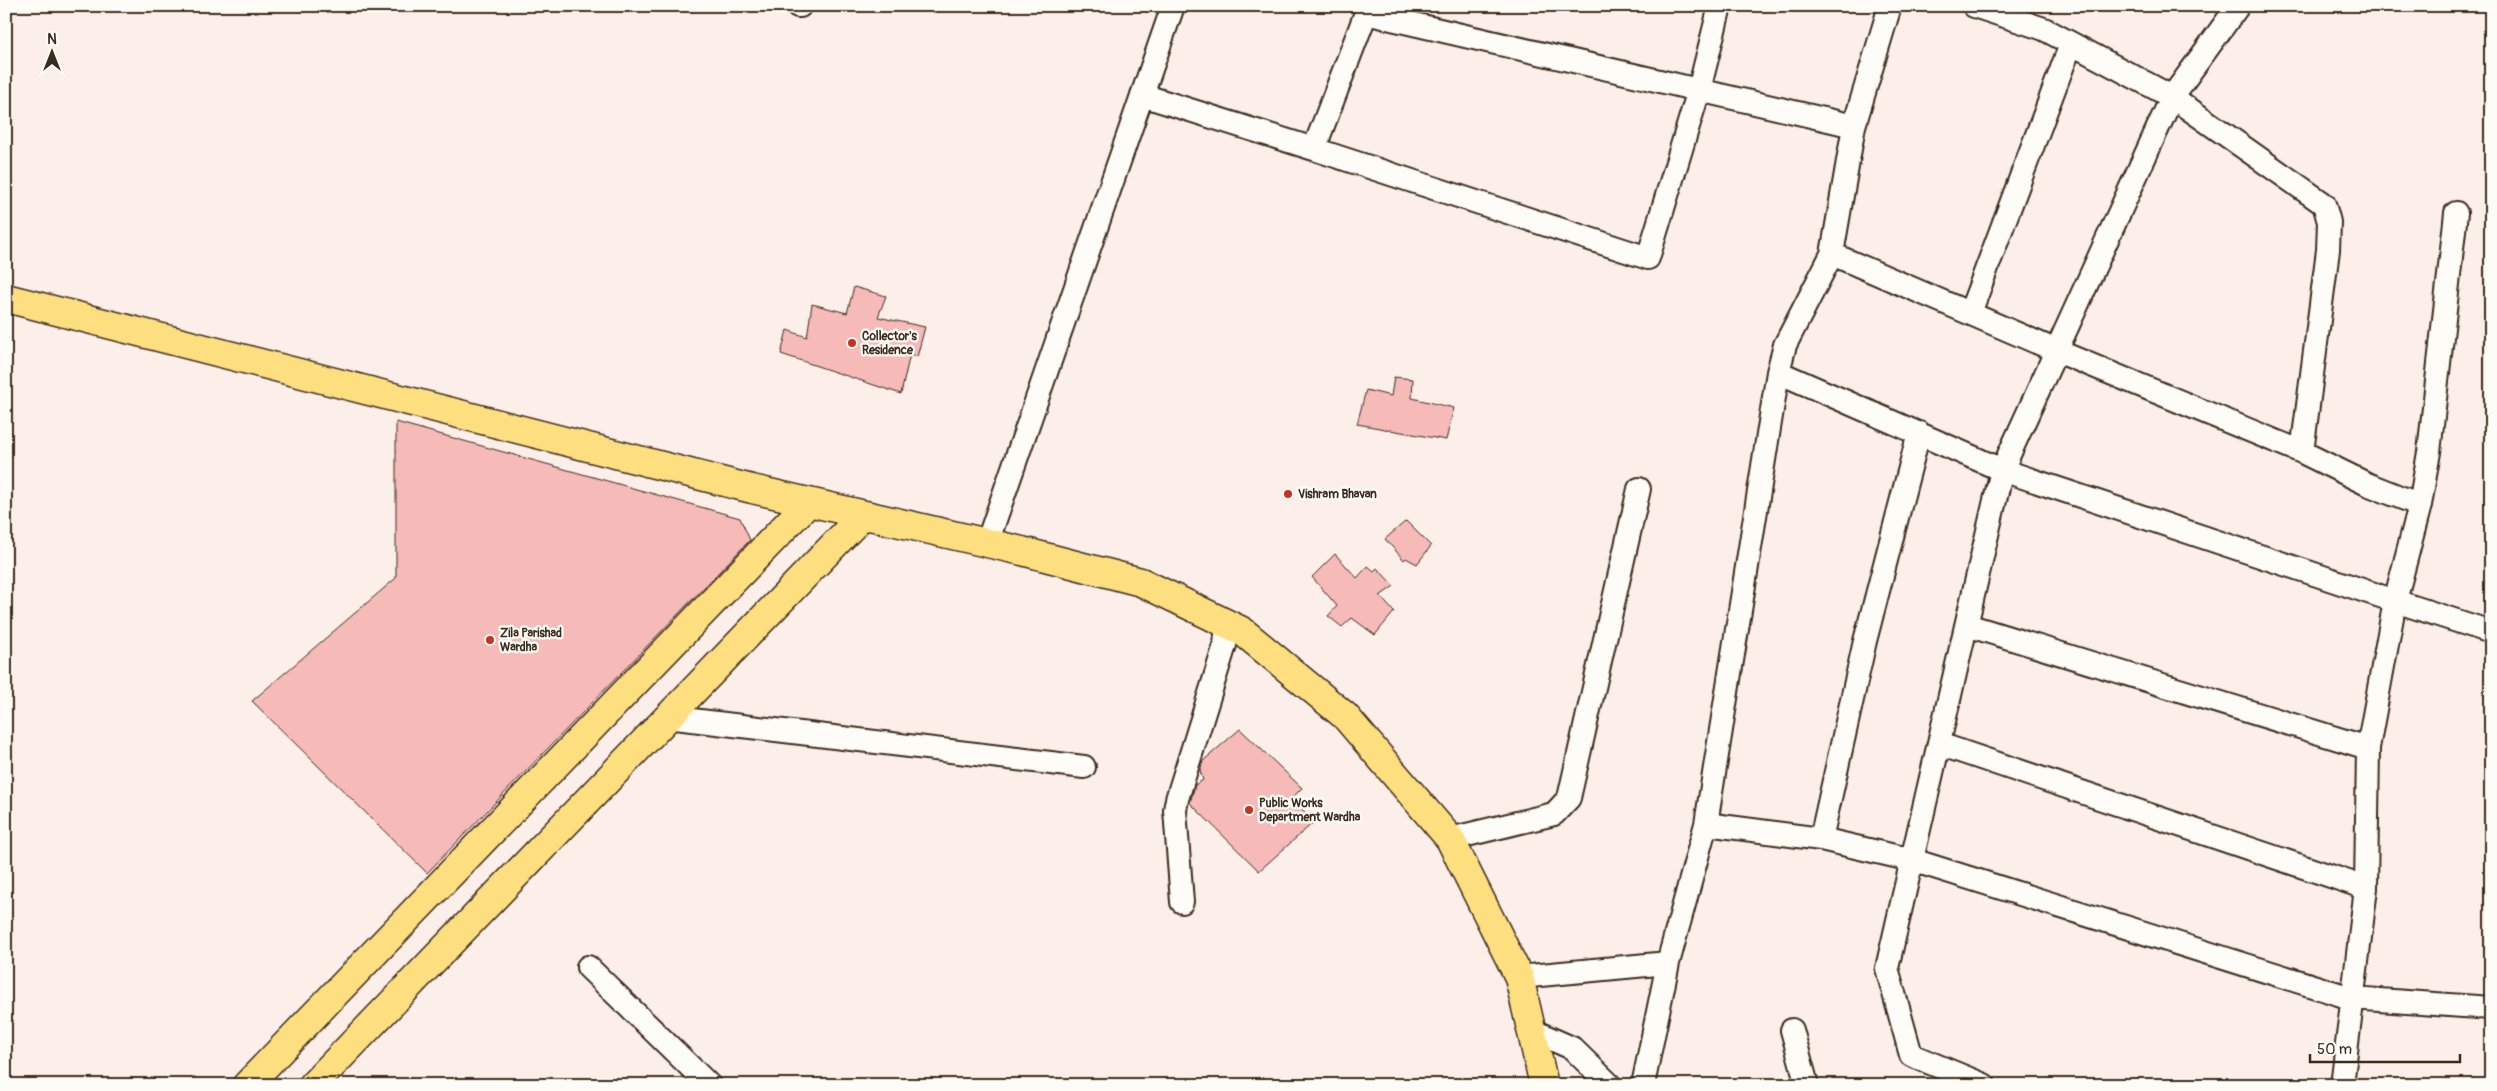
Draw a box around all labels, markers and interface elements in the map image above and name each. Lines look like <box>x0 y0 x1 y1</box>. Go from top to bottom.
north arrow <box>28 28 78 78</box>
text: N <box>47 31 57 48</box>
place label: Collector's Residence <box>862 329 918 358</box>
marker: Collector's Residence <box>846 337 858 349</box>
place label: Vishram Bhavan <box>1298 487 1377 502</box>
marker: Vishram Bhavan <box>1282 488 1294 500</box>
place label: Zila Parishad Wardha <box>500 626 562 655</box>
marker: Zila Parishad Wardha <box>484 634 496 646</box>
place label: Public Works Department Wardha <box>1259 796 1361 825</box>
marker: Public Works Department Wardha <box>1243 804 1255 816</box>
scale bar <box>2310 1031 2460 1063</box>
text: 50 m <box>2317 1040 2352 1059</box>

